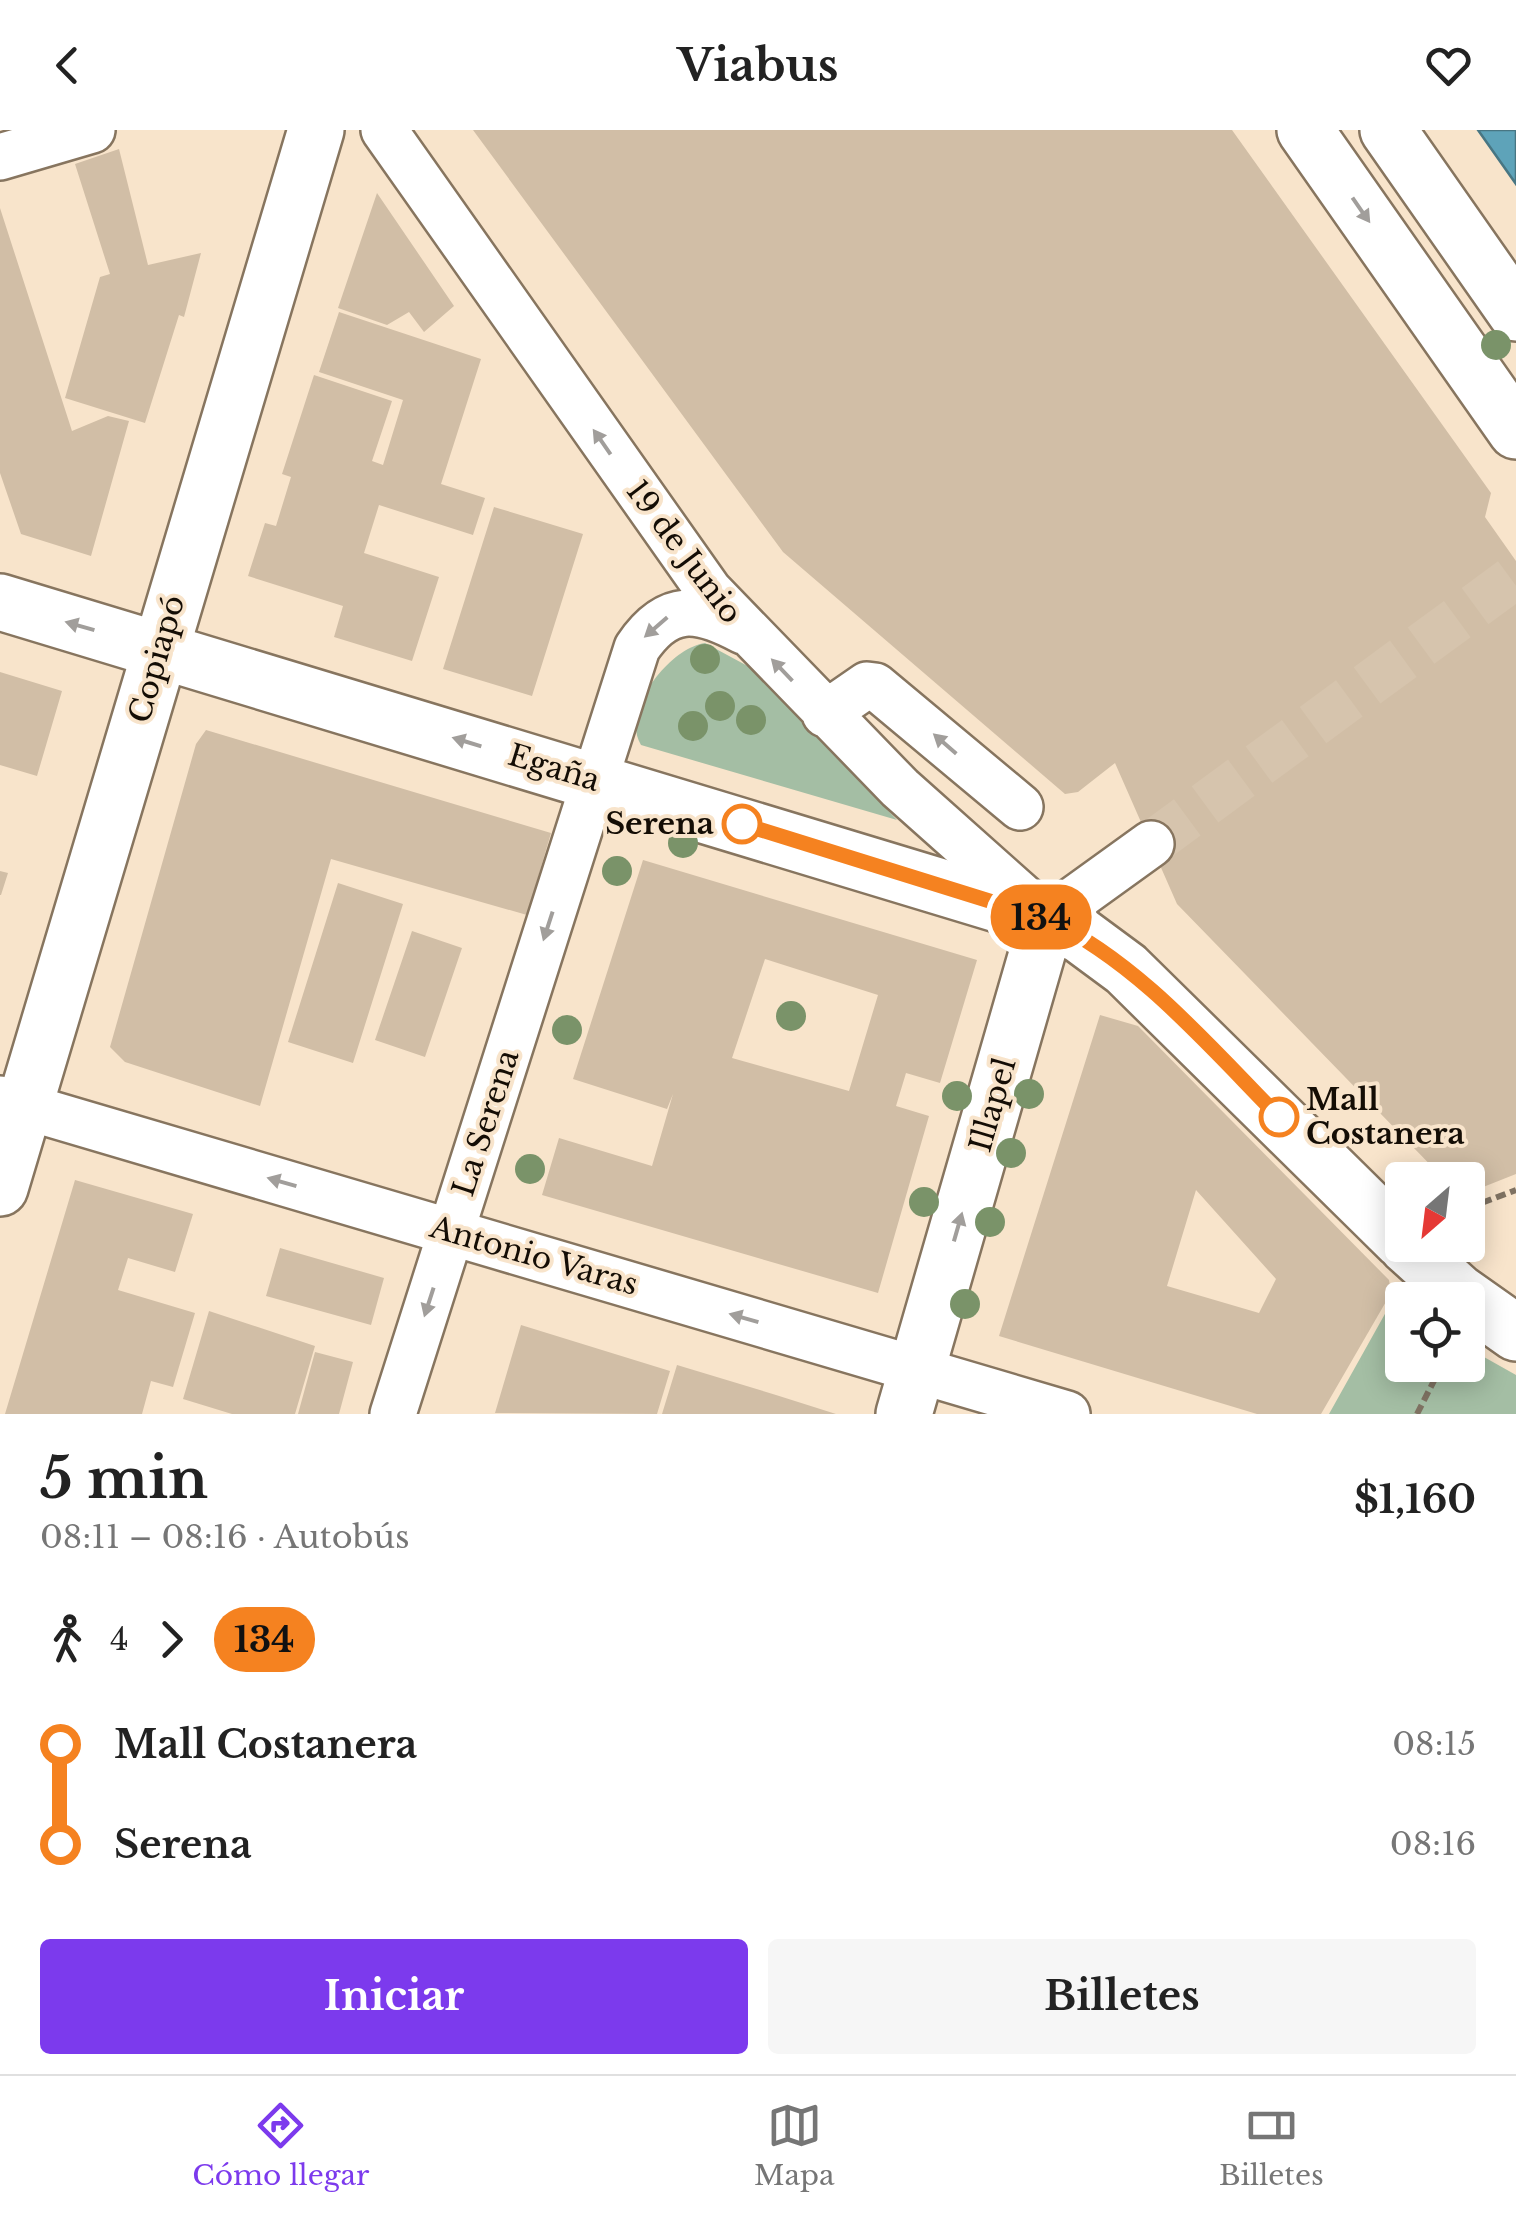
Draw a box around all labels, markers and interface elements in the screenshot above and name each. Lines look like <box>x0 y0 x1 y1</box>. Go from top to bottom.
text: Viabus <box>678 37 838 93</box>
icon: back <box>40 38 95 93</box>
icon: heart <box>1421 38 1476 93</box>
one-way arrow <box>1351 196 1370 223</box>
one-way arrow <box>593 428 612 455</box>
street label: 19 de Junio <box>619 473 750 630</box>
street label: Copiapó <box>121 591 192 727</box>
one-way arrow <box>644 616 669 638</box>
one-way arrow <box>64 618 95 633</box>
one-way arrow <box>771 658 794 682</box>
one-way arrow <box>451 734 482 749</box>
one-way arrow <box>933 734 958 756</box>
street label: Egaña <box>504 736 605 799</box>
place label: Serena <box>605 805 714 842</box>
marker: Serena <box>723 805 761 843</box>
line badge: 134 <box>984 884 1098 950</box>
text: 134 <box>1011 896 1071 939</box>
one-way arrow <box>540 911 555 941</box>
street label: La Serena <box>444 1045 527 1201</box>
street label: Illapel <box>962 1054 1024 1156</box>
place label: Mall Costanera <box>1306 1081 1465 1152</box>
marker: Mall Costanera <box>1260 1098 1298 1136</box>
north arrow <box>1385 1162 1485 1262</box>
map controls <box>1385 1162 1485 1382</box>
one-way arrow <box>266 1174 296 1189</box>
street label: Antonio Varas <box>425 1208 642 1303</box>
one-way arrow <box>951 1211 966 1242</box>
button: locate <box>1385 1282 1485 1382</box>
one-way arrow <box>421 1287 436 1318</box>
one-way arrow <box>729 1310 759 1325</box>
text: 5 min <box>40 1445 208 1513</box>
text: $1,160 <box>1354 1476 1476 1523</box>
text: 08:11 – 08:16 · Autobús <box>40 1517 410 1557</box>
icon: walk <box>40 1612 95 1667</box>
icon: forward <box>144 1612 199 1667</box>
text: 134 <box>234 1618 295 1661</box>
text: 4 <box>110 1619 129 1659</box>
text: Mall Costanera <box>114 1721 417 1768</box>
text: 08:15 <box>1392 1724 1476 1764</box>
text: Serena <box>114 1821 252 1868</box>
text: 08:16 <box>1390 1824 1476 1864</box>
button: Iniciar <box>40 1939 748 2054</box>
button: Billetes <box>768 1939 1476 2054</box>
tab: Cómo llegar <box>192 2098 369 2193</box>
tab: Mapa <box>754 2098 835 2193</box>
tab: Billetes <box>1219 2098 1324 2193</box>

